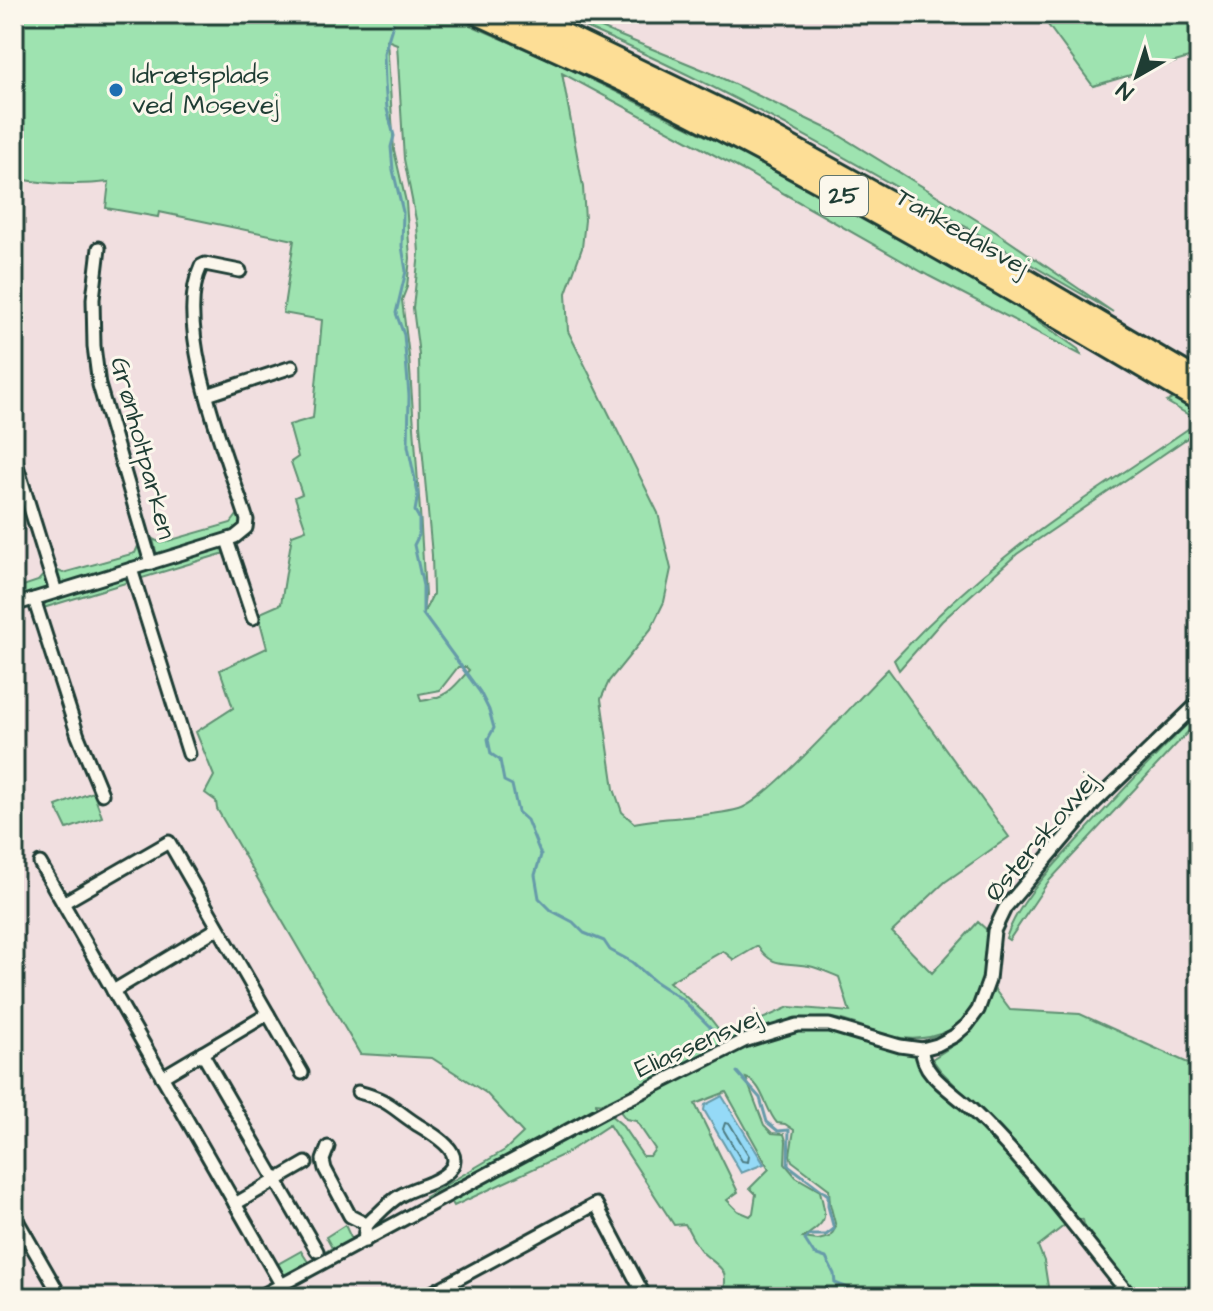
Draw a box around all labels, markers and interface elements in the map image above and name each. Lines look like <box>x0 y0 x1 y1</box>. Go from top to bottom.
north arrow <box>1097 36 1177 116</box>
place label: Idrætsplads ved Mosevej <box>132 57 279 123</box>
text: N <box>1110 74 1140 107</box>
marker: Idrætsplads ved Mosevej <box>107 81 125 99</box>
road number: 25 <box>820 176 868 216</box>
street label: Tankedalsvej <box>889 179 1036 285</box>
street label: Grønholtparken <box>101 353 185 543</box>
street label: Østerskovvej <box>976 764 1106 909</box>
street label: Eliassensvej <box>629 999 767 1087</box>

